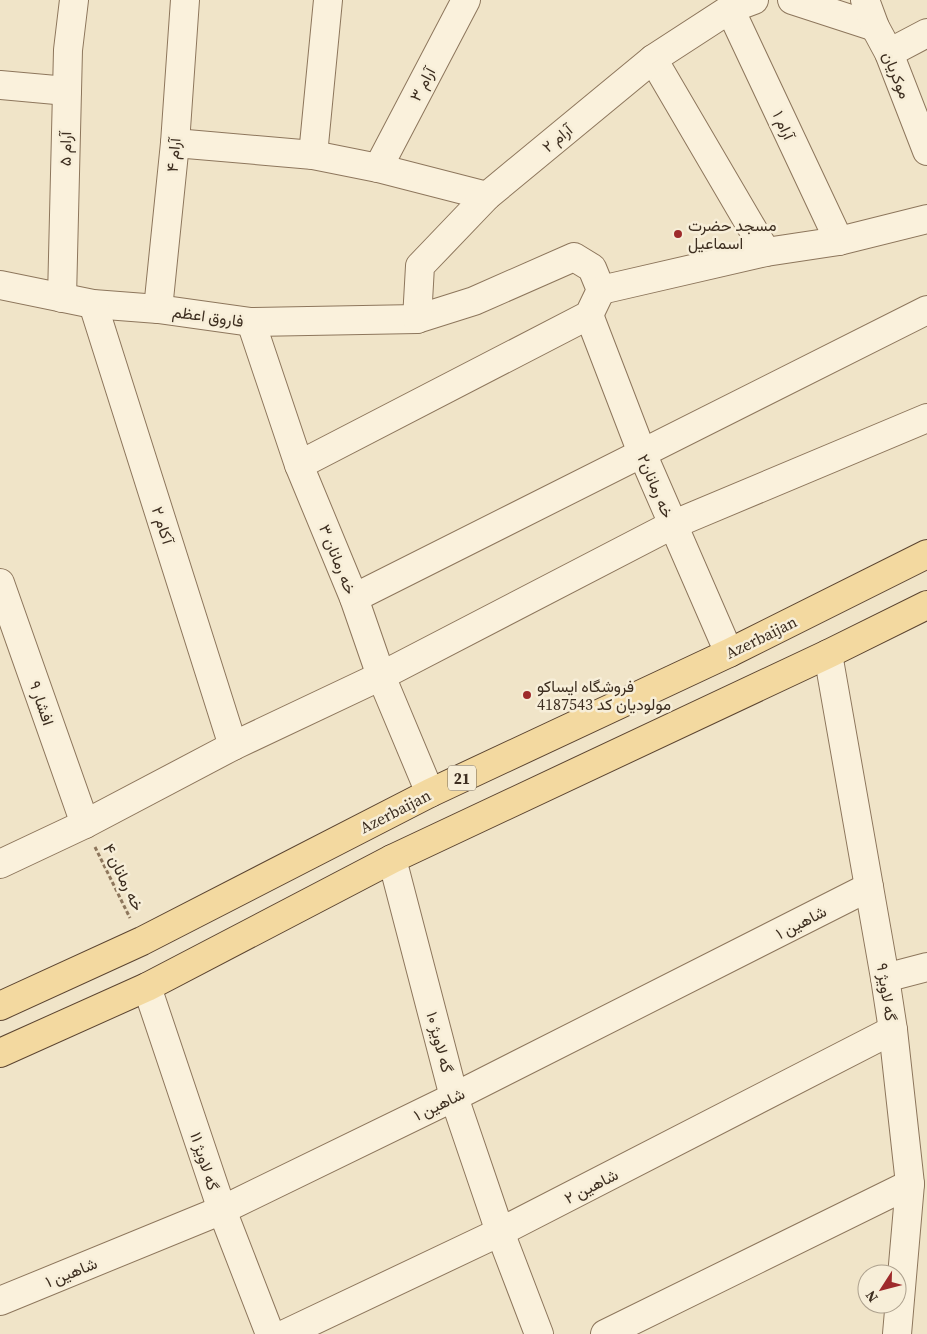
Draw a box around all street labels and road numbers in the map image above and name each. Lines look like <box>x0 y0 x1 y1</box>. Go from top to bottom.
street label: موکریان <box>878 48 916 102</box>
street label: آرام ۳ <box>404 62 441 105</box>
street label: آرام ۱ <box>768 107 801 144</box>
street label: آرام ۲ <box>537 118 578 157</box>
street label: آرام ۵ <box>54 130 76 166</box>
street label: آرام ۴ <box>161 136 186 173</box>
street label: فاروق اعظم <box>171 300 245 332</box>
street label: خه رمانان۲ <box>633 451 679 522</box>
street label: آکام ۲ <box>147 503 180 548</box>
street label: خه رمانان ۳ <box>314 521 362 597</box>
street label: Azerbaijan <box>722 610 801 664</box>
street label: افشار ۹ <box>24 678 60 728</box>
road number: 21 <box>448 766 476 790</box>
street label: Azerbaijan <box>356 784 435 838</box>
street label: خه رمانان ۴ <box>98 840 150 914</box>
street label: شاهین ۱ <box>772 900 830 944</box>
street label: گه لاویژ ۹ <box>872 961 902 1023</box>
street label: گه لاویژ ۱۰ <box>421 1009 459 1075</box>
street label: شاهین ۱ <box>410 1082 468 1126</box>
street label: گه لاویژ ۱۱ <box>185 1129 225 1193</box>
street label: شاهین ۲ <box>560 1163 622 1209</box>
street label: شاهین ۱ <box>42 1252 100 1292</box>

